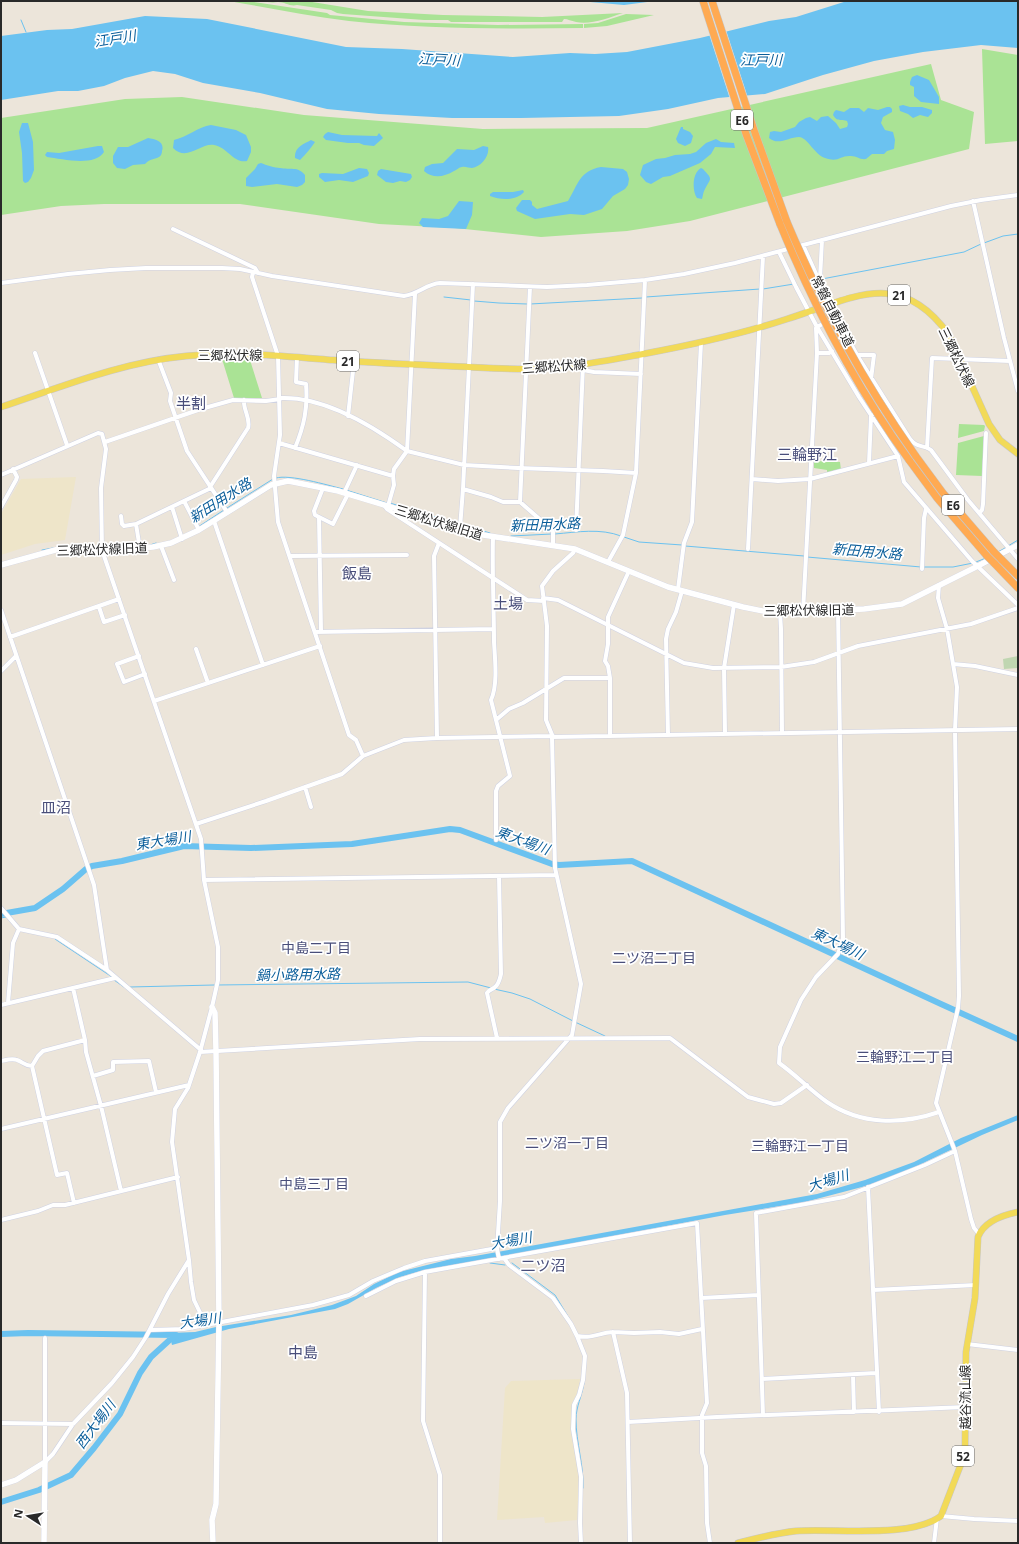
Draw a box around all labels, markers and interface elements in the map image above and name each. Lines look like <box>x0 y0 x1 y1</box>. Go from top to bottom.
water label: 江戸川 <box>93 25 139 51</box>
water label: 江戸川 <box>418 48 462 70</box>
water label: 江戸川 <box>740 50 784 69</box>
road number: E6 <box>731 110 753 130</box>
street label: 常磐自動車道 <box>807 272 859 350</box>
road number: 21 <box>888 285 910 305</box>
street label: 三郷松伏線 <box>935 324 979 390</box>
street label: 三郷松伏線 <box>197 346 263 364</box>
road number: 21 <box>337 351 359 371</box>
street label: 三郷松伏線 <box>521 355 587 377</box>
district label: 半割 <box>176 393 206 413</box>
district label: 三輪野江 <box>777 444 837 464</box>
water label: 新田用水路 <box>185 473 256 527</box>
road number: E6 <box>942 495 964 515</box>
street label: 三郷松伏線旧道 <box>393 500 485 544</box>
water label: 新田用水路 <box>510 513 581 535</box>
street label: 三郷松伏線旧道 <box>56 538 148 560</box>
water label: 新田用水路 <box>831 538 904 564</box>
district label: 飯島 <box>342 563 372 583</box>
district label: 土場 <box>493 593 523 613</box>
street label: 三郷松伏線旧道 <box>763 600 855 620</box>
district label: 皿沼 <box>41 797 71 817</box>
water label: 東大場川 <box>493 821 554 859</box>
water label: 東大場川 <box>134 826 194 854</box>
water label: 東大場川 <box>809 923 869 964</box>
district label: 中島二丁目 <box>281 938 351 957</box>
district label: 二ツ沼二丁目 <box>612 948 696 967</box>
water label: 鍋小路用水路 <box>256 964 341 984</box>
district label: 三輪野江二丁目 <box>856 1047 954 1066</box>
district label: 二ツ沼一丁目 <box>525 1133 609 1152</box>
district label: 三輪野江一丁目 <box>751 1136 849 1155</box>
water label: 大場川 <box>805 1164 853 1195</box>
district label: 中島三丁目 <box>279 1174 349 1193</box>
water label: 大場川 <box>489 1227 535 1253</box>
district label: 二ツ沼 <box>520 1255 566 1275</box>
water label: 大場川 <box>178 1307 224 1332</box>
district label: 中島 <box>288 1342 318 1362</box>
street label: 越谷流山線 <box>956 1364 974 1430</box>
water label: 西大場川 <box>71 1394 121 1452</box>
road number: 52 <box>952 1446 974 1466</box>
north arrow <box>8 1496 48 1536</box>
text: N <box>9 1508 26 1520</box>

